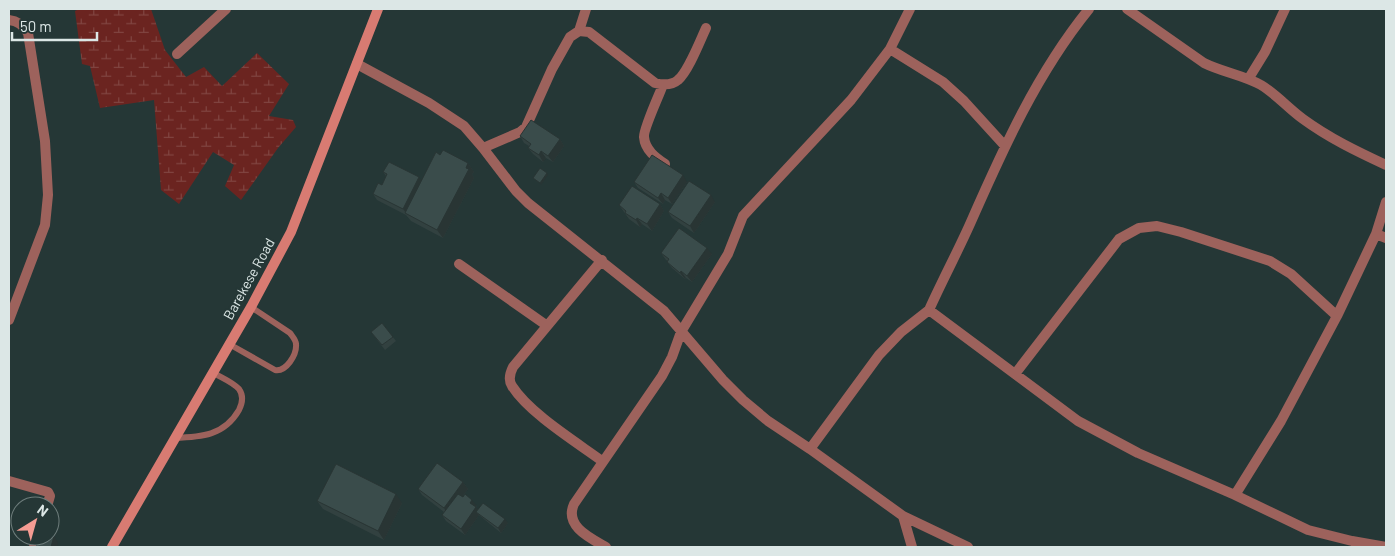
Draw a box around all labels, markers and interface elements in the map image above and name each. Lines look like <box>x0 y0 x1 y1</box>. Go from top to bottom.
scale bar <box>12 10 98 42</box>
text: 50 m <box>20 17 52 35</box>
street label: Barekese Road <box>219 235 278 322</box>
north arrow <box>10 496 60 546</box>
text: N <box>34 501 52 520</box>

